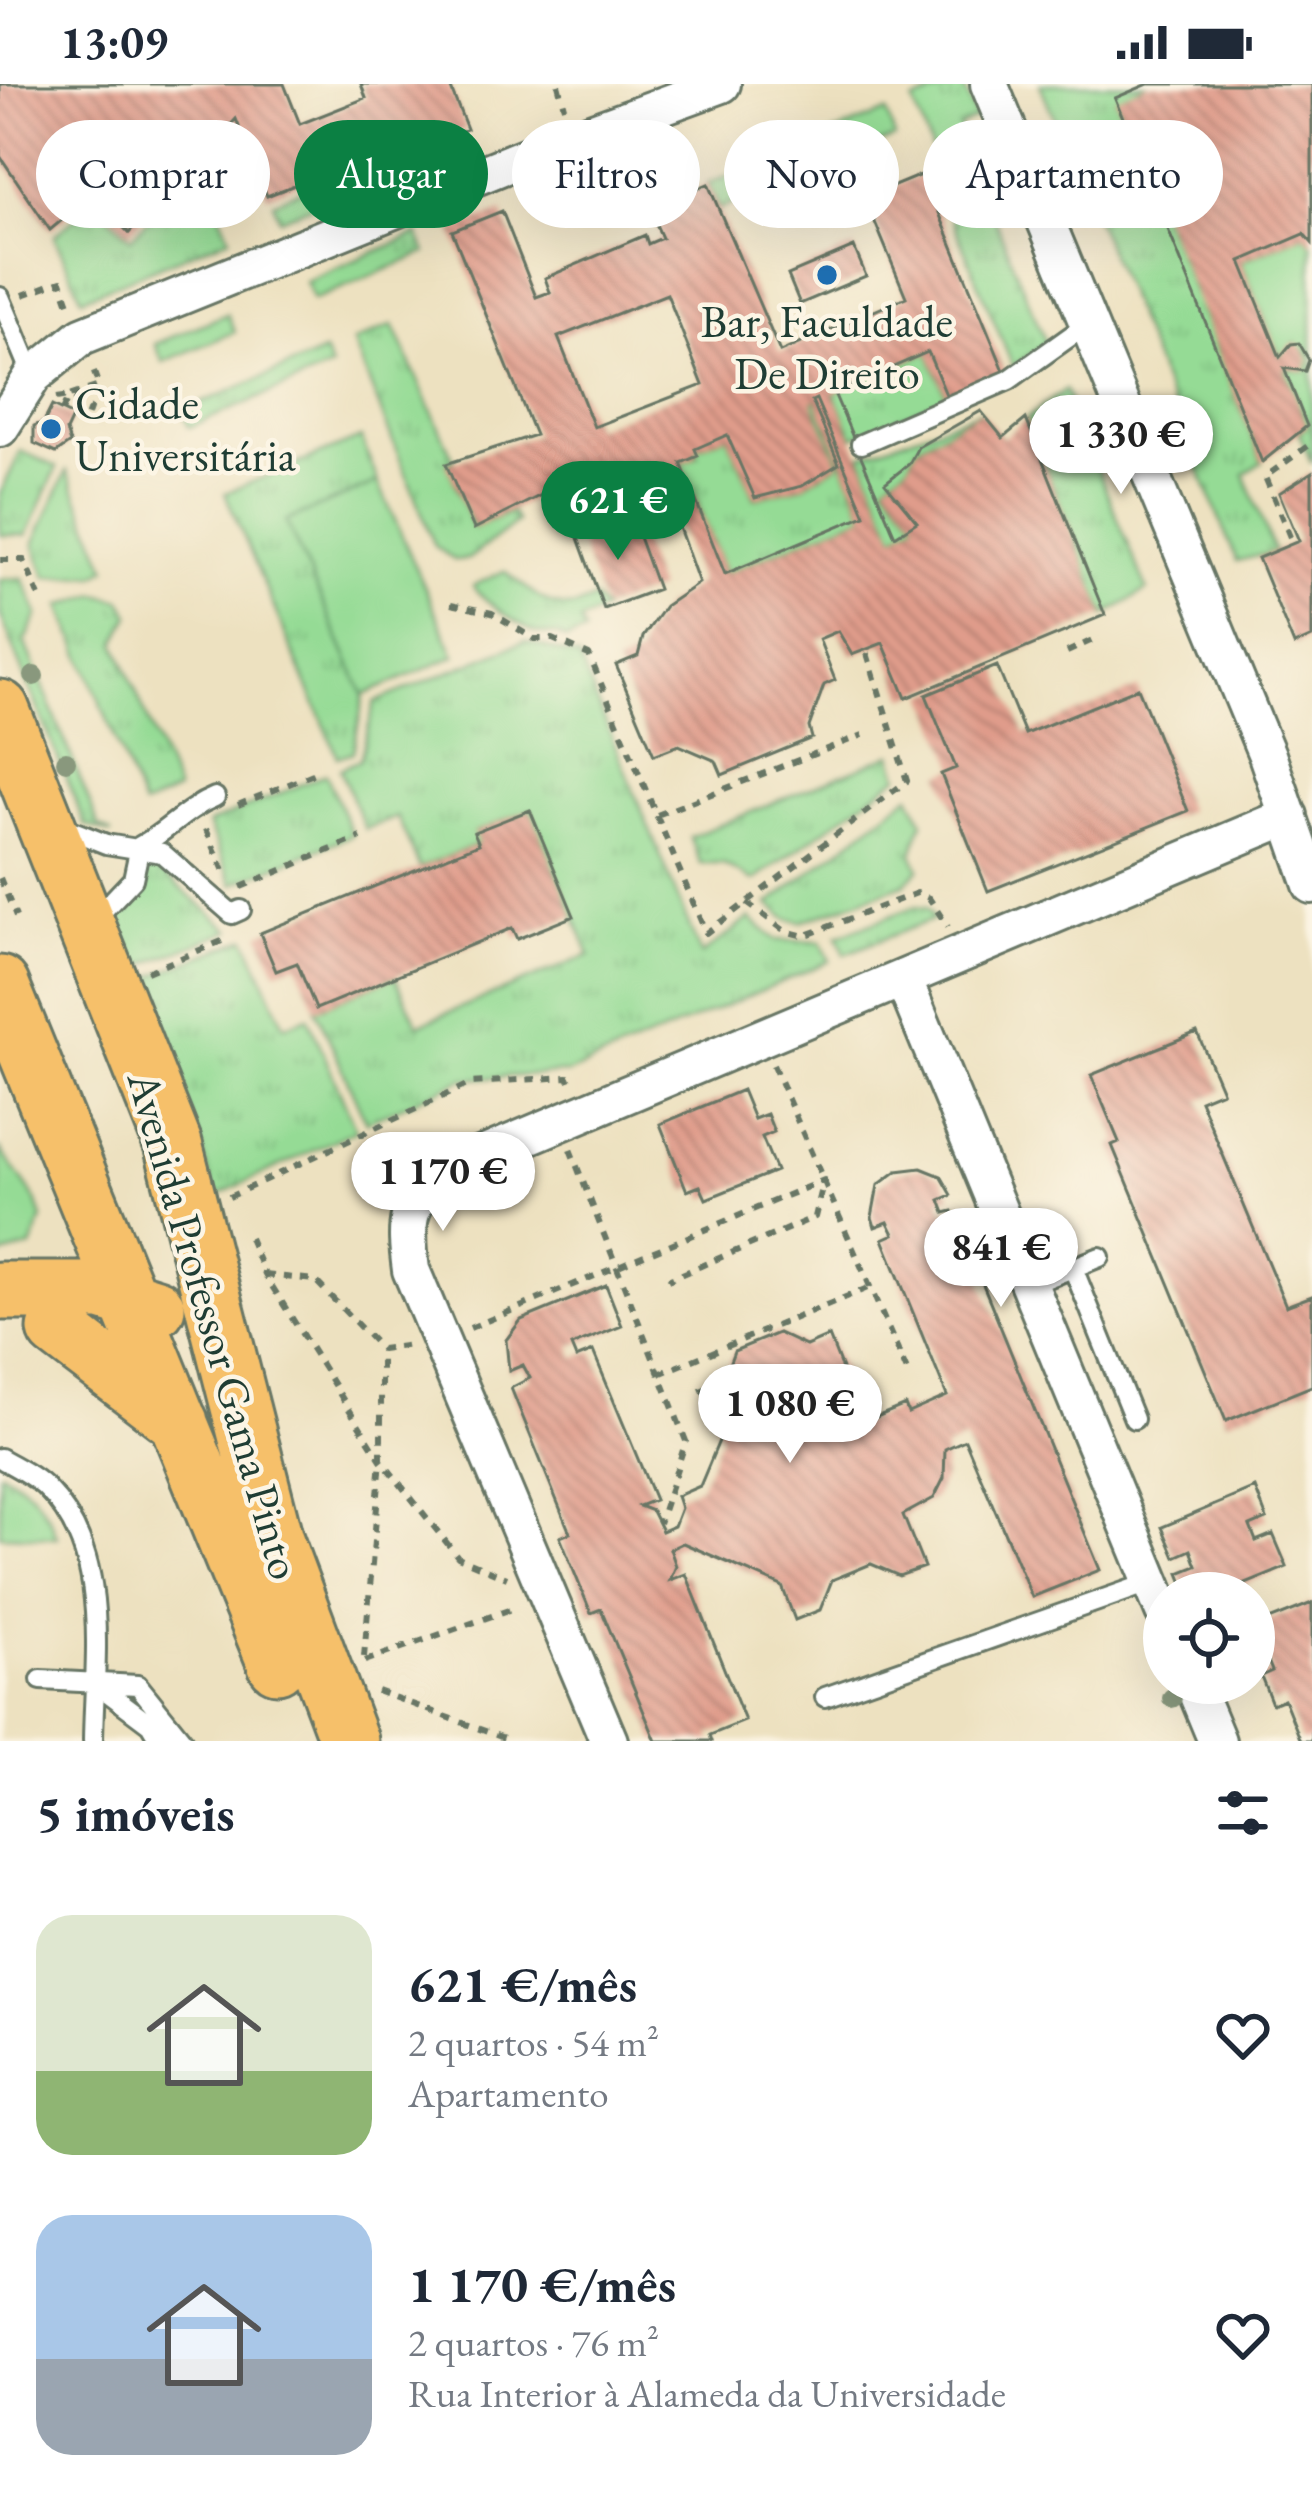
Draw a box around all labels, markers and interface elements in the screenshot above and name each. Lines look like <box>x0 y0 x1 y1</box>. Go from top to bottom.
text: 13:09 <box>60 13 168 71</box>
chip: Comprar <box>36 120 270 228</box>
chip: Alugar <box>294 120 488 228</box>
chip: Filtros <box>512 120 700 228</box>
chip: Novo <box>724 120 899 228</box>
chip: Apartamento <box>923 120 1223 228</box>
marker: Bar, Faculdade De Direito <box>814 262 840 288</box>
place label: Bar, Faculdade De Direito <box>701 292 953 402</box>
place label: Cidade Universitária <box>75 374 296 484</box>
pin: 1 330 € <box>1010 395 1232 497</box>
text: 1 330 € <box>1056 408 1186 459</box>
marker: Cidade Universitária <box>38 416 64 442</box>
pin: 621 € <box>534 461 702 563</box>
text: 621 € <box>568 474 668 525</box>
street label: Avenida Professor Gama Pinto <box>114 1063 315 1586</box>
pin: 1 170 € <box>332 1132 554 1234</box>
text: 1 170 € <box>378 1145 508 1196</box>
pin: 841 € <box>917 1208 1085 1310</box>
text: 841 € <box>951 1221 1051 1272</box>
pin: 1 080 € <box>679 1364 901 1466</box>
text: 1 080 € <box>725 1377 855 1428</box>
map controls <box>1143 1572 1275 1704</box>
button: locate <box>1143 1572 1275 1704</box>
text: 5 imóveis <box>36 1780 235 1846</box>
icon: filters <box>1210 1780 1276 1846</box>
text: 621 €/mês <box>408 1951 637 2017</box>
icon: home <box>132 1963 276 2107</box>
icon: heart <box>1210 2002 1276 2068</box>
text: 2 quartos · 54 m² <box>408 2017 659 2068</box>
text: Apartamento <box>408 2068 609 2119</box>
text: 1 170 €/mês <box>408 2251 676 2317</box>
icon: home <box>132 2263 276 2407</box>
icon: heart <box>1210 2302 1276 2368</box>
text: 2 quartos · 76 m² <box>408 2317 659 2368</box>
text: Rua Interior à Alameda da Universidade <box>408 2368 1006 2419</box>

